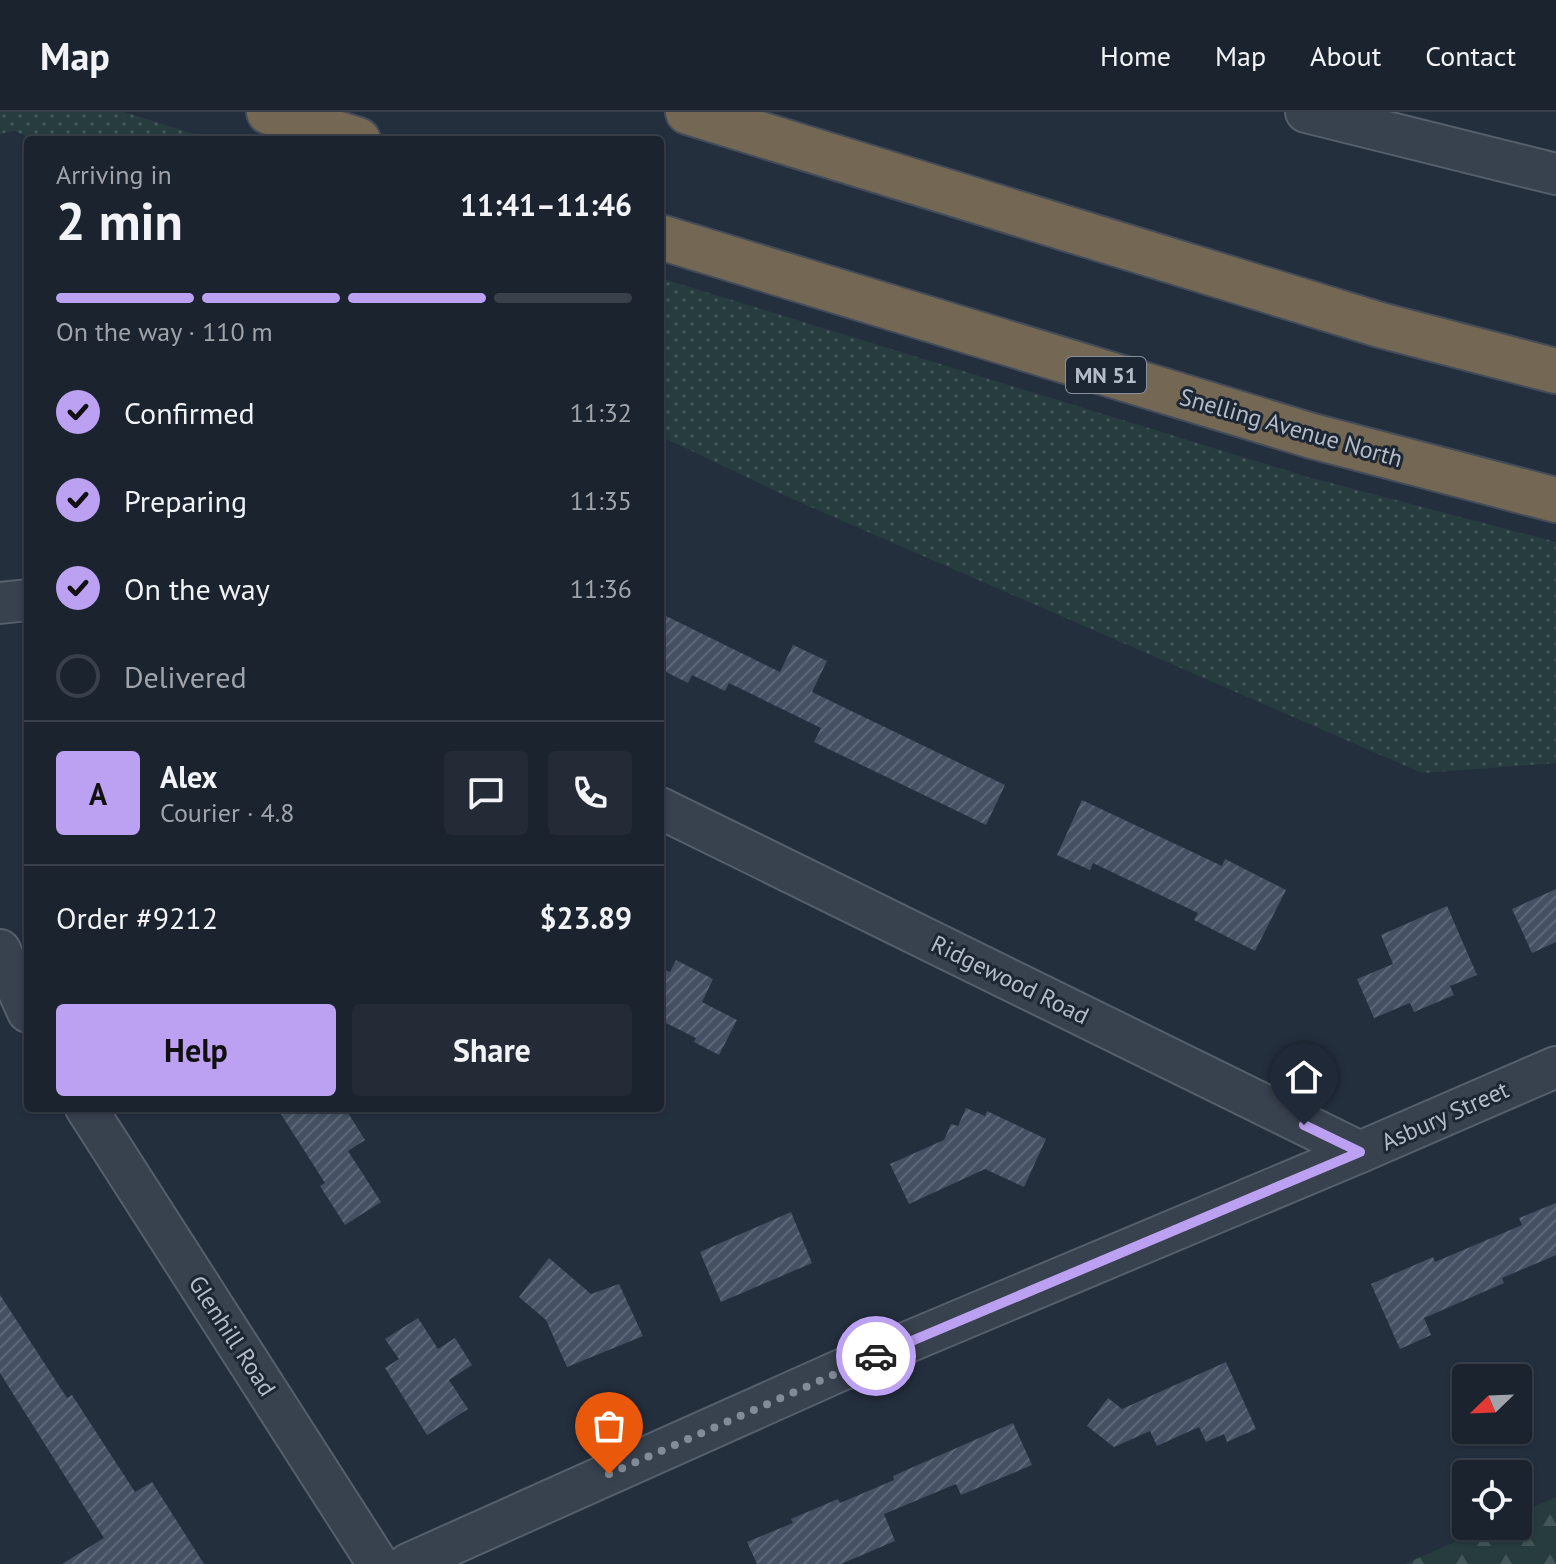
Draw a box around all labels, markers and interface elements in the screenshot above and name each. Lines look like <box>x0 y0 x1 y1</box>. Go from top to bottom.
text: Map <box>40 31 110 80</box>
text: Home <box>1100 37 1171 74</box>
text: Map <box>1215 37 1266 74</box>
text: About <box>1310 37 1381 74</box>
text: Contact <box>1425 37 1516 74</box>
text: Arriving in <box>56 158 172 191</box>
text: 11:41–11:46 <box>460 185 632 224</box>
text: 2 min <box>56 187 183 254</box>
text: On the way · 110 m <box>56 315 273 348</box>
road number: MN 51 <box>1066 357 1146 393</box>
street label: Snelling Avenue North <box>1176 381 1406 474</box>
icon: check <box>56 390 100 434</box>
text: Confirmed <box>124 393 255 432</box>
text: 11:32 <box>570 396 632 429</box>
icon: check <box>56 478 100 522</box>
text: Preparing <box>124 481 247 520</box>
text: 11:35 <box>570 484 632 517</box>
icon: check <box>56 566 100 610</box>
text: On the way <box>124 569 270 608</box>
text: 11:36 <box>570 572 632 605</box>
text: Delivered <box>124 657 247 696</box>
button: chat <box>444 751 528 835</box>
button: phone <box>548 751 632 835</box>
text: Alex <box>160 757 217 796</box>
text: A <box>89 774 107 813</box>
text: Courier · 4.8 <box>160 796 294 829</box>
text: Order #9212 <box>56 898 218 937</box>
text: $23.89 <box>540 898 632 937</box>
street label: Ridgewood Road <box>926 928 1094 1031</box>
button: Help <box>56 1004 336 1096</box>
button: Share <box>352 1004 632 1096</box>
pin <box>1270 1043 1338 1125</box>
icon: home <box>1282 1055 1326 1099</box>
street label: Asbury Street <box>1376 1074 1513 1157</box>
street label: Glenhill Road <box>182 1269 283 1402</box>
courier <box>836 1316 916 1396</box>
icon: car <box>854 1334 898 1378</box>
north arrow <box>1452 1364 1532 1444</box>
map controls <box>1452 1364 1532 1540</box>
pin <box>575 1392 643 1474</box>
icon: bag <box>587 1404 631 1448</box>
button: locate <box>1452 1460 1532 1540</box>

